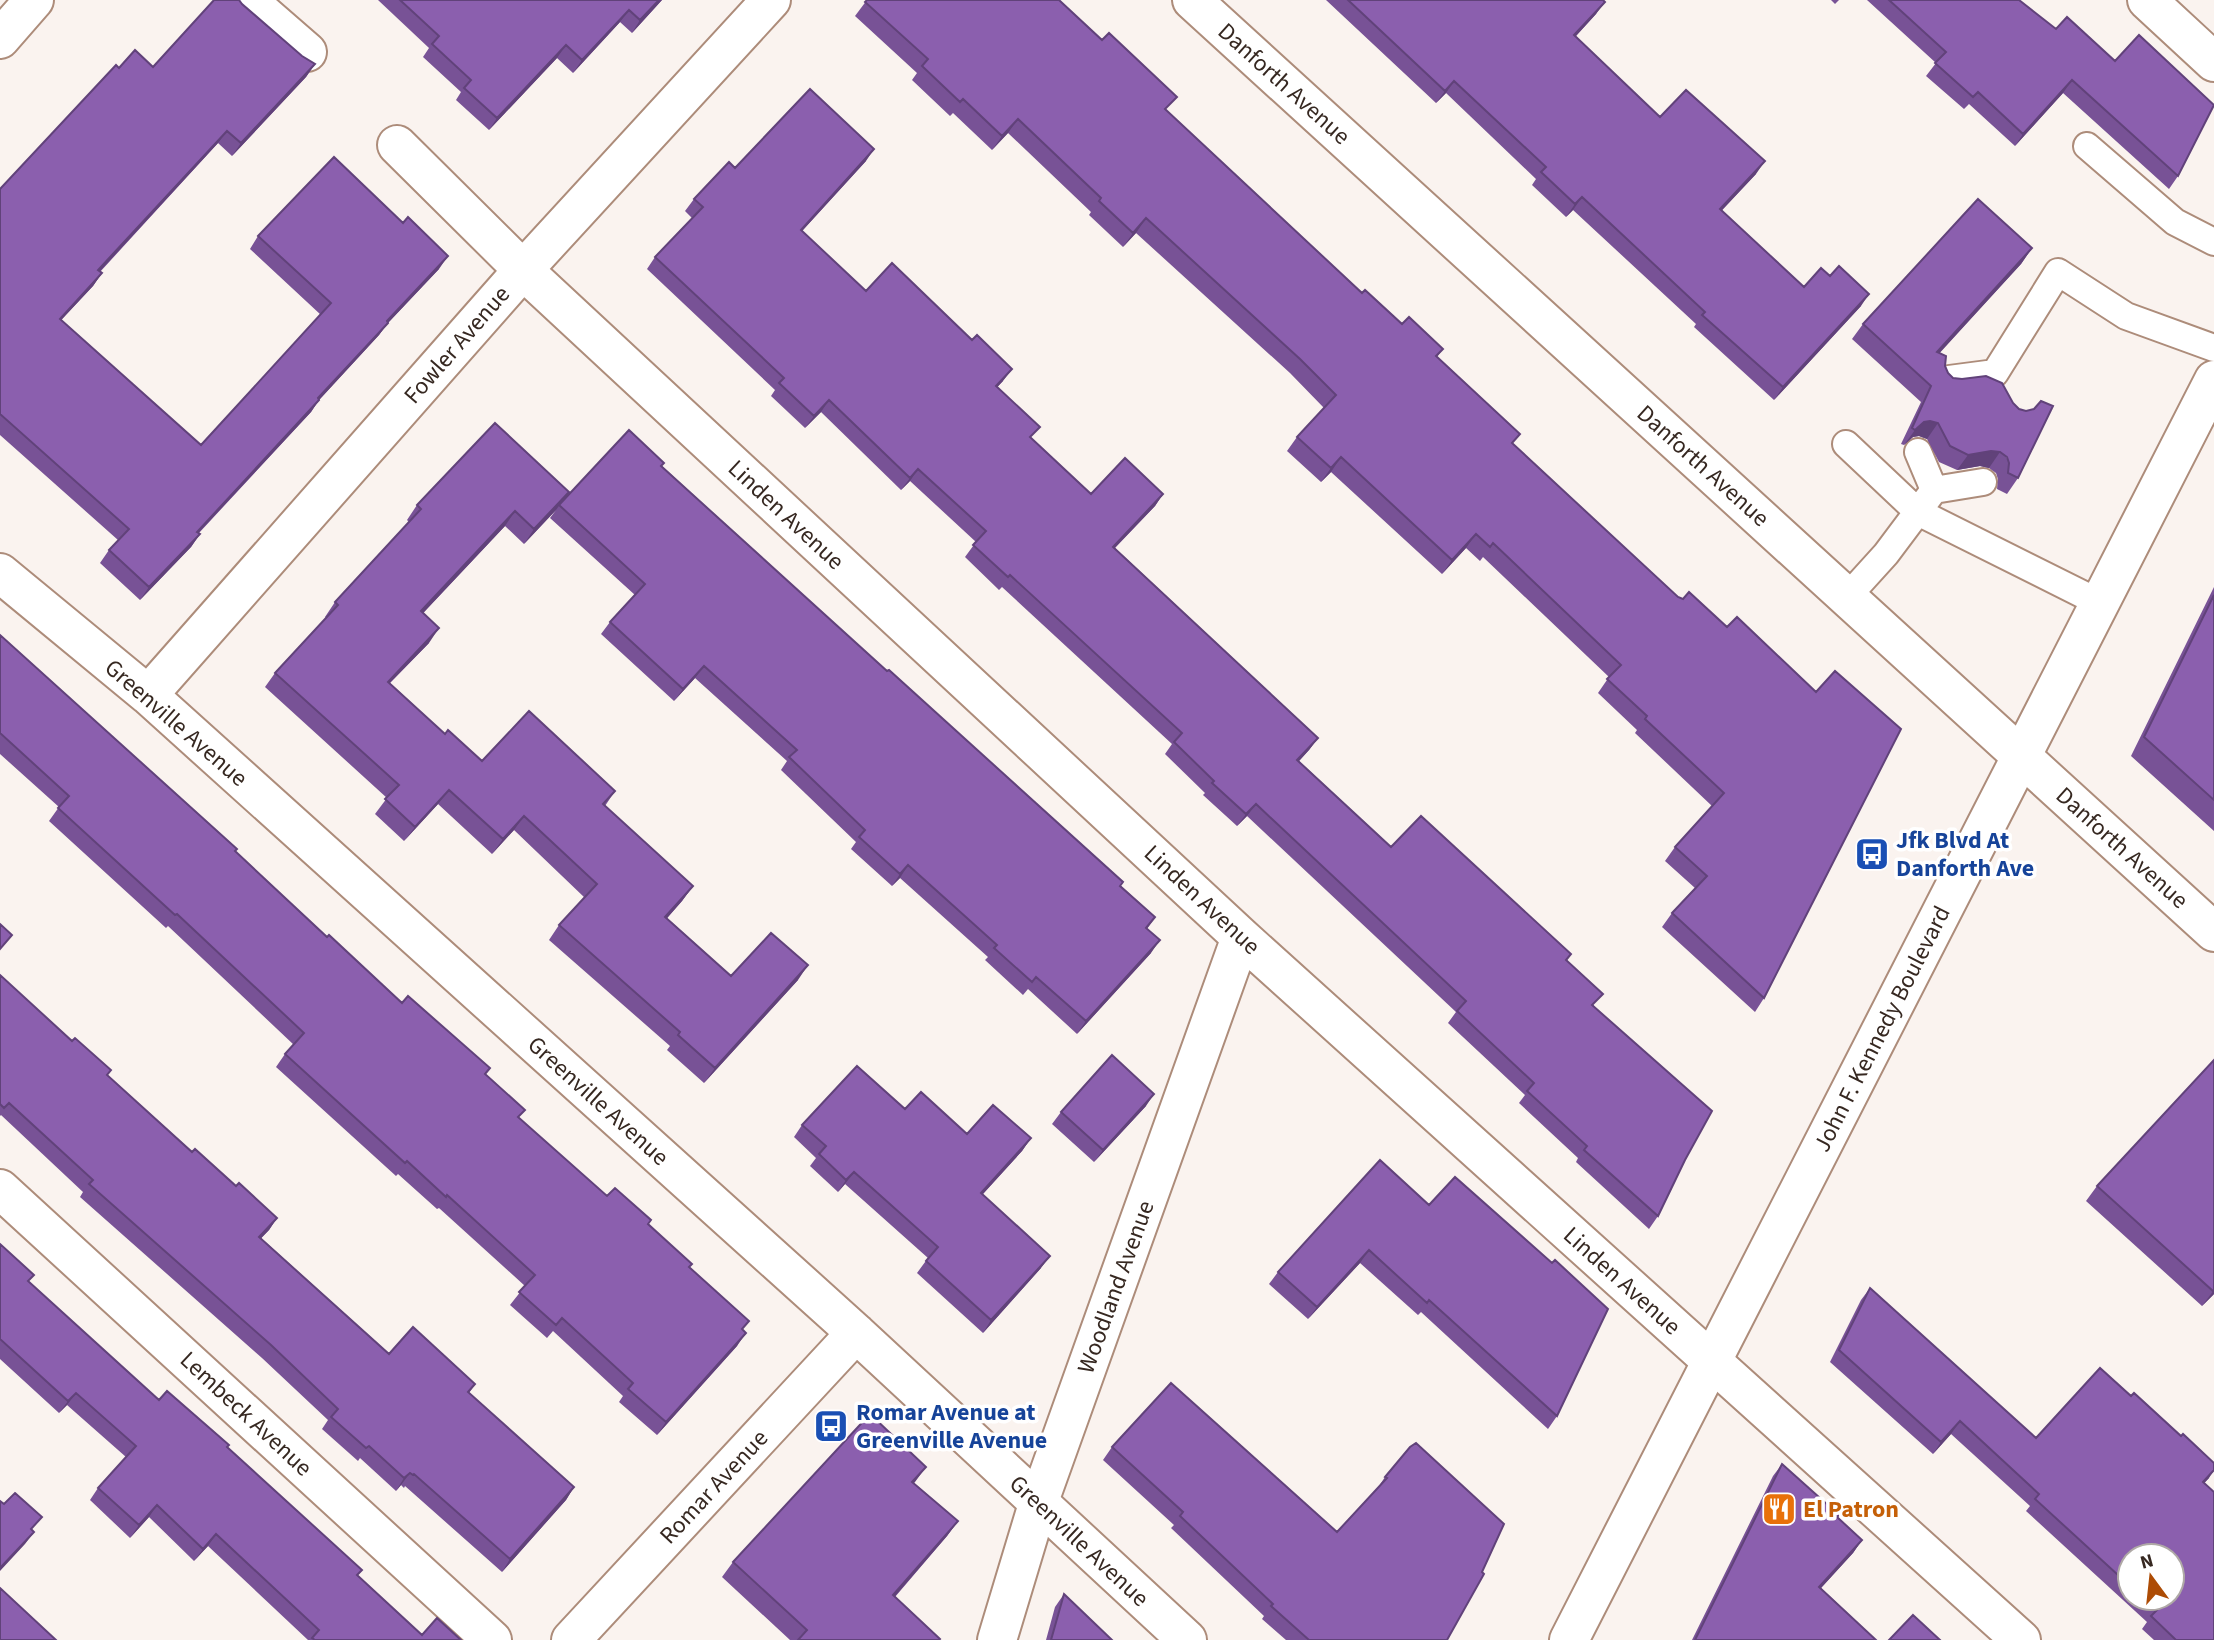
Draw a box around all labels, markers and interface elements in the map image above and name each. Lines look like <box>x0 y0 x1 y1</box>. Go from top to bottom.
street label: Danforth Avenue <box>1210 15 1358 153</box>
street label: Fowler Avenue <box>396 278 518 412</box>
street label: Danforth Avenue <box>1629 397 1777 535</box>
street label: Linden Avenue <box>720 452 852 578</box>
street label: Greenville Avenue <box>97 651 255 795</box>
street label: Danforth Avenue <box>2048 779 2196 917</box>
place label: Jfk Blvd At Danforth Ave <box>1896 823 2034 886</box>
bus stop icon: Jfk Blvd At Danforth Ave <box>1853 835 1891 873</box>
street label: Linden Avenue <box>1136 837 1268 963</box>
street label: John F. Kennedy Boulevard <box>1805 900 1959 1158</box>
street label: Greenville Avenue <box>519 1028 677 1174</box>
street label: Woodland Avenue <box>1068 1196 1164 1378</box>
street label: Linden Avenue <box>1555 1219 1689 1343</box>
street label: Lembeck Avenue <box>172 1343 320 1485</box>
place label: Romar Avenue at Greenville Avenue <box>856 1395 1047 1458</box>
bus stop icon: Romar Avenue at Greenville Avenue <box>812 1407 850 1445</box>
street label: Romar Avenue <box>652 1422 776 1552</box>
street label: Greenville Avenue <box>1001 1467 1157 1615</box>
restaurant icon: El Patron <box>1760 1490 1798 1528</box>
place label: El Patron <box>1803 1492 1899 1527</box>
north arrow <box>2116 1542 2186 1612</box>
text: N <box>2137 1547 2157 1577</box>

